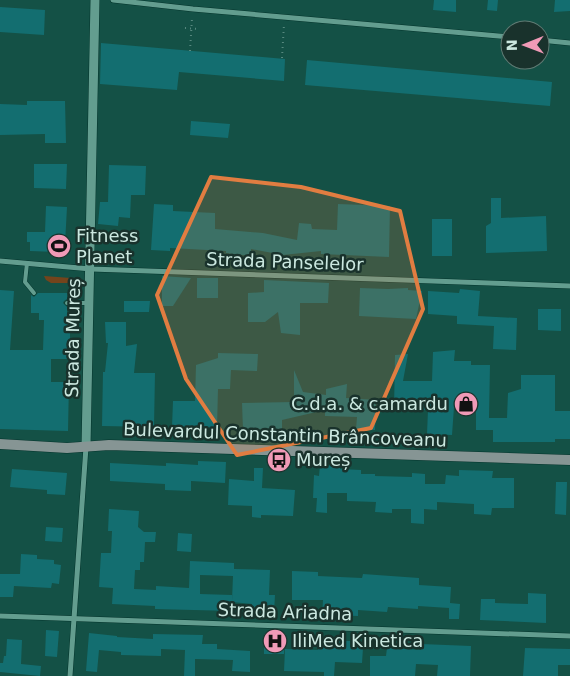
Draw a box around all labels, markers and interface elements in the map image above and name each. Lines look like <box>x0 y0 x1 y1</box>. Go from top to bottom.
north arrow <box>500 20 550 70</box>
text: N <box>504 39 520 51</box>
place label: Fitness Planet <box>76 225 138 267</box>
sports icon: Fitness Planet <box>46 233 72 259</box>
street label: Strada Panselelor <box>206 248 365 275</box>
street label: Strada Mureș <box>61 278 84 398</box>
shop icon: C.d.a. & camardu <box>453 391 479 417</box>
place label: C.d.a. & camardu <box>291 393 448 414</box>
street label: Bulevardul Constantin Brâncoveanu <box>123 418 447 451</box>
bus stop icon: Mureș <box>266 447 292 473</box>
place label: Mureș <box>296 449 350 470</box>
street label: Strada Ariadna <box>217 599 353 624</box>
hospital icon: IliMed Kinetica <box>262 628 288 654</box>
place label: IliMed Kinetica <box>292 630 423 651</box>

